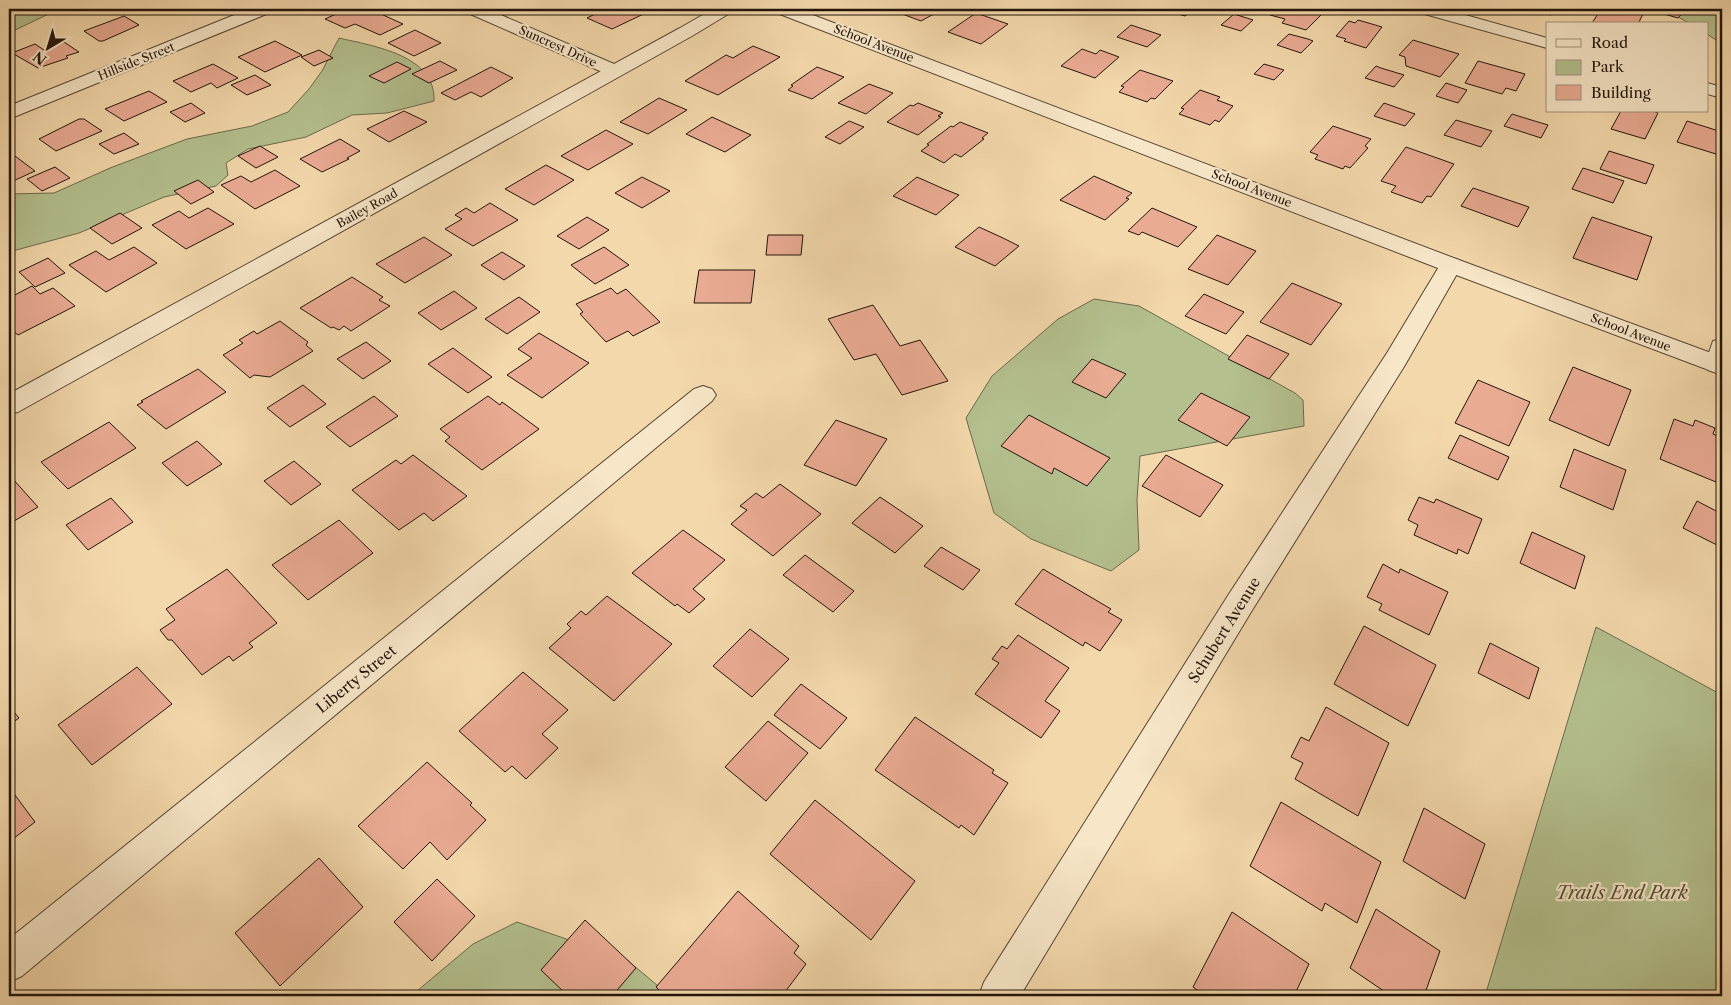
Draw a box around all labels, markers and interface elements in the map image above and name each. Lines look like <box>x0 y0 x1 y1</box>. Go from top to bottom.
street label: School Avenue <box>832 21 916 65</box>
north arrow <box>22 22 72 72</box>
street label: Suncrest Drive <box>517 22 600 70</box>
legend <box>1546 22 1708 112</box>
text: Road <box>1591 33 1628 52</box>
street label: Hillside Street <box>96 39 177 83</box>
text: N <box>30 47 50 69</box>
text: Park <box>1591 57 1625 76</box>
text: Building <box>1591 83 1651 102</box>
street label: School Avenue <box>1210 166 1294 210</box>
street label: Bailey Road <box>334 185 401 231</box>
street label: School Avenue <box>1589 310 1673 354</box>
street label: Schubert Avenue <box>1184 574 1264 686</box>
street label: Liberty Street <box>312 640 401 717</box>
park label: Trails End Park <box>1556 882 1689 904</box>

